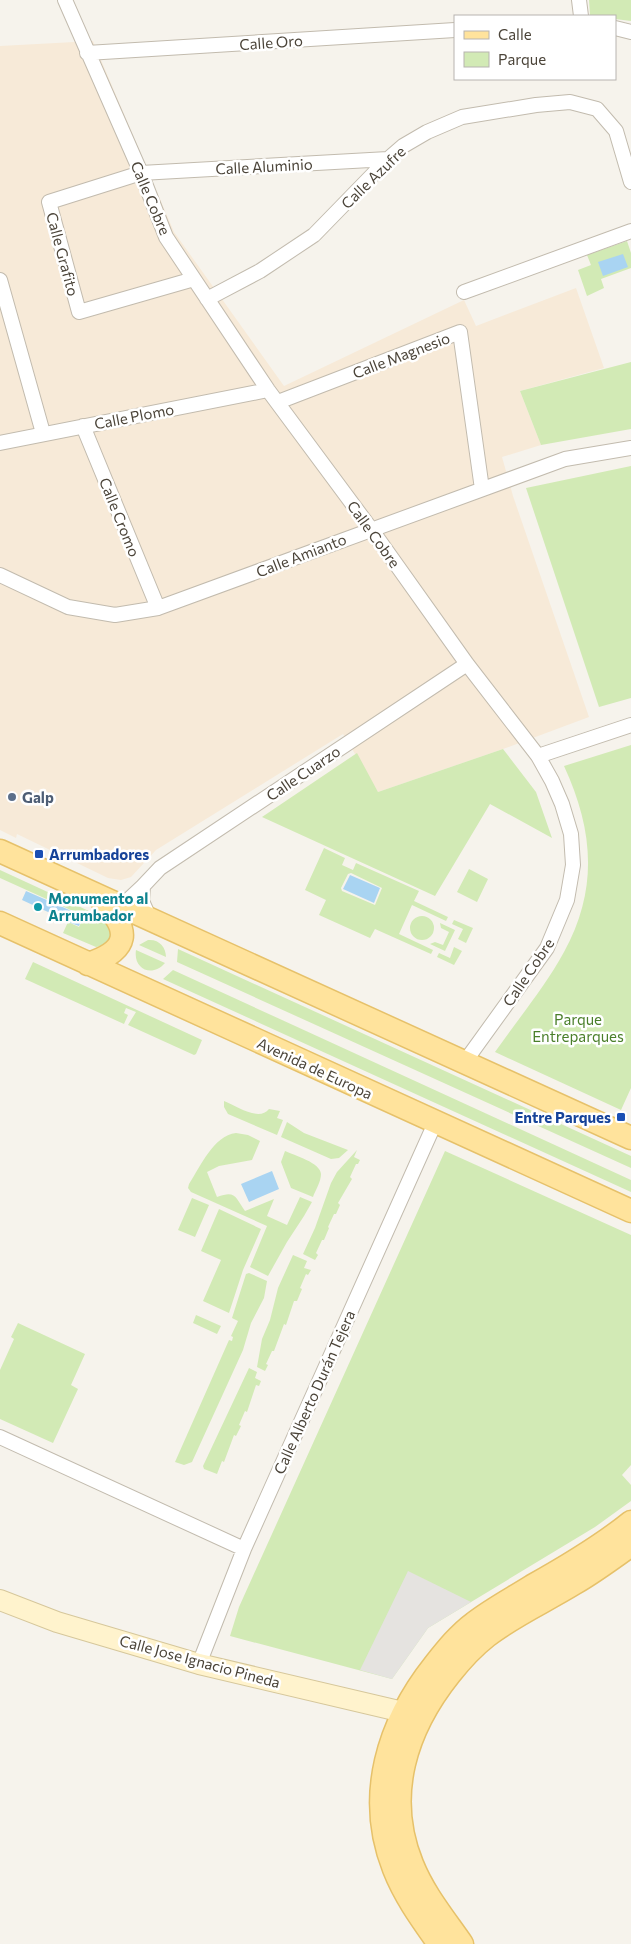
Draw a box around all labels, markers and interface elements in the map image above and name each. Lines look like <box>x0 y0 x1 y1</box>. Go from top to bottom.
legend <box>454 15 616 80</box>
text: Calle <box>498 25 532 43</box>
street label: Calle Oro <box>239 31 303 53</box>
text: Parque <box>498 50 546 68</box>
street label: Calle Azufre <box>337 142 409 212</box>
street label: Calle Aluminio <box>215 154 313 178</box>
street label: Calle Cobre <box>127 158 175 238</box>
street label: Calle Grafito <box>43 210 83 298</box>
street label: Calle Magnesio <box>350 328 452 382</box>
street label: Calle Plomo <box>93 399 175 433</box>
street label: Calle Cromo <box>96 475 144 559</box>
street label: Calle Cobre <box>344 497 404 571</box>
street label: Calle Amianto <box>253 530 349 580</box>
street label: Calle Cuarzo <box>263 742 343 804</box>
place label: Galp <box>22 788 54 806</box>
marker: Galp <box>6 791 18 803</box>
place label: Arrumbadores <box>49 845 149 863</box>
marker: Arrumbadores <box>33 848 45 860</box>
place label: Monumento al Arrumbador <box>48 889 148 924</box>
marker: Monumento al Arrumbador <box>32 901 44 913</box>
street label: Calle Cobre <box>499 934 557 1009</box>
park label: Parque Entreparques <box>532 1010 624 1045</box>
street label: Avenida de Europa <box>255 1033 375 1103</box>
place label: Entre Parques <box>514 1108 611 1126</box>
marker: Entre Parques <box>615 1111 627 1123</box>
street label: Calle Alberto Durán Tejera <box>270 1307 358 1477</box>
street label: Calle Jose Ignacio Pineda <box>118 1631 282 1691</box>

